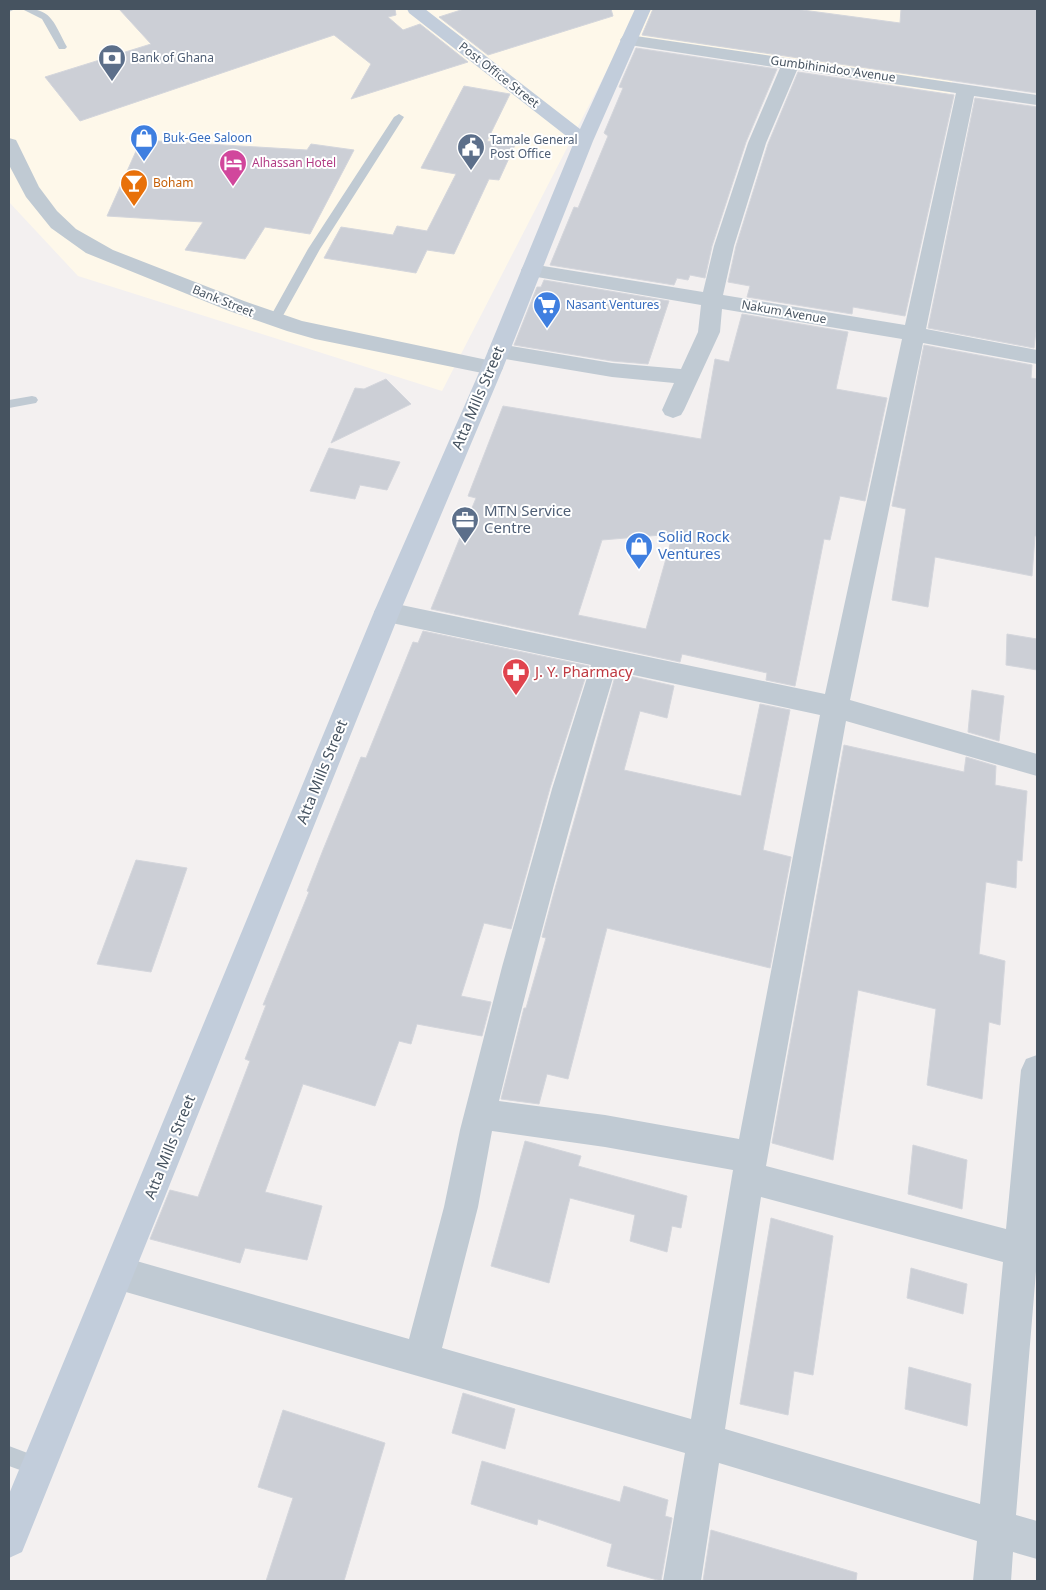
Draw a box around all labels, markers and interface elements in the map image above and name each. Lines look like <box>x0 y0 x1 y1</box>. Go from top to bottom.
street label: Post Office Street <box>456 38 544 112</box>
bank icon: Bank of Ghana <box>97 43 127 82</box>
place label: Bank of Ghana <box>131 49 214 66</box>
street label: Gumbihinidoo Avenue <box>769 51 897 86</box>
shop icon: Buk-Gee Saloon <box>129 123 159 162</box>
place label: Buk-Gee Saloon <box>163 129 252 146</box>
place label: Tamale General Post Office <box>490 131 578 162</box>
public building icon: Tamale General Post Office <box>456 132 486 171</box>
hotel icon: Alhassan Hotel <box>218 148 248 187</box>
place label: Alhassan Hotel <box>252 154 336 171</box>
bar icon: Boham <box>119 168 149 207</box>
place label: Boham <box>153 174 193 191</box>
street label: Bank Street <box>190 280 257 321</box>
supermarket icon: Nasant Ventures <box>532 290 562 329</box>
place label: Nasant Ventures <box>566 296 660 313</box>
street label: Nakum Avenue <box>740 296 828 327</box>
street label: Atta Mills Street <box>446 342 508 453</box>
place label: MTN Service Centre <box>484 500 571 537</box>
office icon: MTN Service Centre <box>450 505 480 544</box>
place label: Solid Rock Ventures <box>658 526 730 563</box>
shop icon: Solid Rock Ventures <box>624 531 654 570</box>
pharmacy icon: J. Y. Pharmacy <box>501 657 531 696</box>
place label: J. Y. Pharmacy <box>533 661 633 681</box>
street label: Atta Mills Street <box>291 716 351 827</box>
street label: Atta Mills Street <box>139 1091 199 1202</box>

